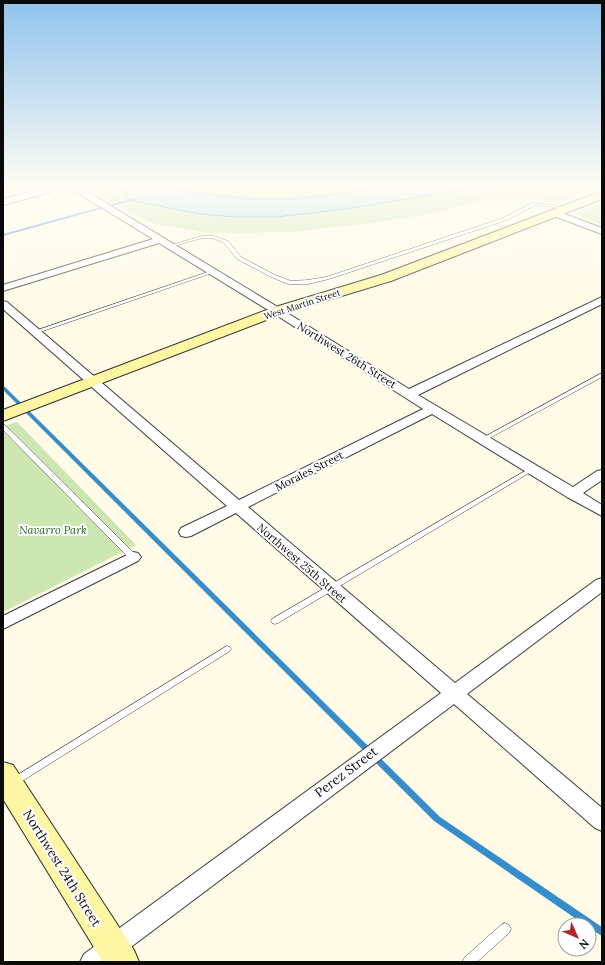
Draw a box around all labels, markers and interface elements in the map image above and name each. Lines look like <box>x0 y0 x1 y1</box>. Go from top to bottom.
street label: West Martin Street <box>262 286 342 322</box>
street label: Northwest 26th Street <box>295 319 400 392</box>
street label: Morales Street <box>272 447 346 494</box>
street label: Northwest 25th Street <box>254 520 350 606</box>
park label: Navarro Park <box>19 523 87 537</box>
street label: Perez Street <box>311 743 381 801</box>
street label: Northwest 24th Street <box>19 806 105 930</box>
north arrow <box>557 917 597 957</box>
text: N <box>576 936 592 952</box>

